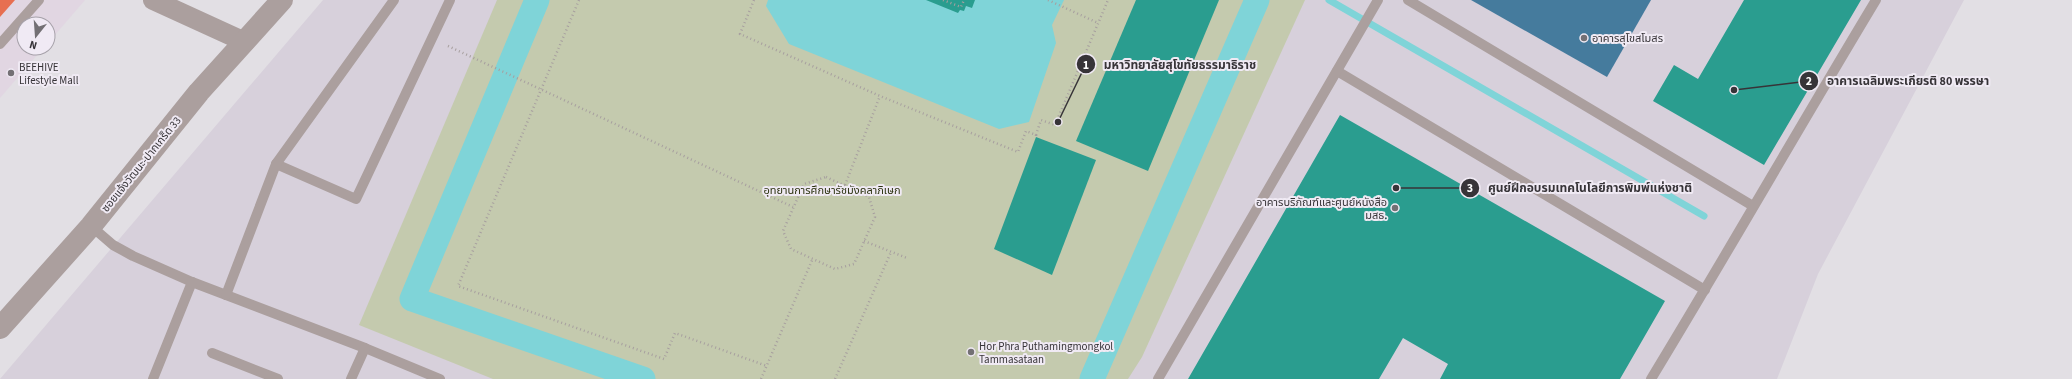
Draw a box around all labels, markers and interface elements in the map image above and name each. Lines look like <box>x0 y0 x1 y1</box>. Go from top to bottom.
north arrow <box>16 16 56 56</box>
place label: อาคารสุโขสโมสร <box>1592 31 1663 46</box>
marker: อาคารสุโขสโมสร <box>1579 33 1589 43</box>
text: N <box>28 37 39 53</box>
callout: มหาวิทยาลัยสุโขทัยธรรมาธิราช <box>1076 52 1265 76</box>
text: 1 <box>1083 57 1089 74</box>
text: มหาวิทยาลัยสุโขทัยธรรมาธิราช <box>1104 57 1256 74</box>
place label: BEEHIVE Lifestyle Mall <box>19 60 79 88</box>
marker: BEEHIVE Lifestyle Mall <box>6 68 16 78</box>
callout: อาคารเฉลิมพระเกียรติ 80 พรรษา <box>1799 69 1997 93</box>
text: 2 <box>1806 73 1812 90</box>
text: อาคารเฉลิมพระเกียรติ 80 พรรษา <box>1827 73 1989 90</box>
street label: ซอยแจ้งวัฒนะ-ปากเกร็ด 33 <box>98 113 185 215</box>
callout: ศูนย์ฝึกอบรมเทคโนโลยีการพิมพ์แห่งชาติ <box>1460 176 1700 200</box>
text: 3 <box>1467 180 1473 197</box>
text: ศูนย์ฝึกอบรมเทคโนโลยีการพิมพ์แห่งชาติ <box>1488 180 1692 197</box>
park label: อุทยานการศึกษารัชมังคลาภิเษก <box>763 183 901 198</box>
place label: อาคารบริภัณฑ์และศูนย์หนังสือ มสธ. <box>1256 195 1387 223</box>
marker: อาคารบริภัณฑ์และศูนย์หนังสือ มสธ. <box>1390 203 1400 213</box>
place label: Hor Phra Puthamingmongkol Tammasataan <box>979 339 1113 367</box>
marker: Hor Phra Puthamingmongkol Tammasataan <box>966 347 976 357</box>

